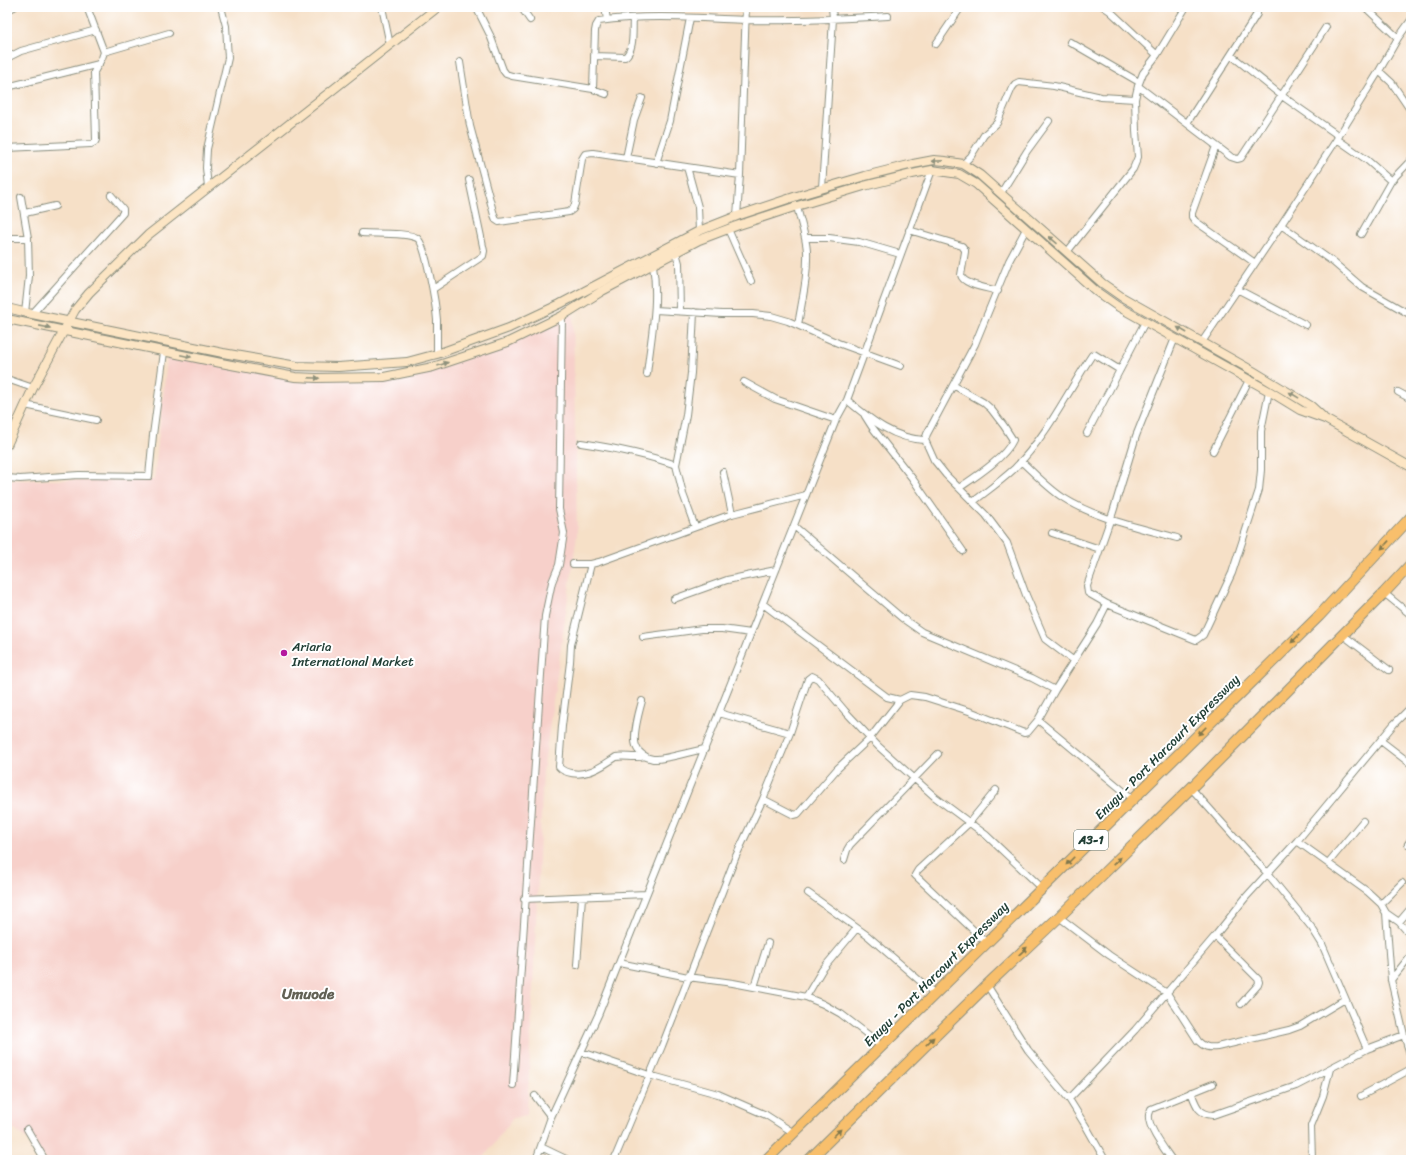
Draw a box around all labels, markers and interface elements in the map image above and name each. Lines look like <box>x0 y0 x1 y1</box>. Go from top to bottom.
one-way arrow <box>930 158 943 164</box>
one-way arrow <box>1048 235 1058 244</box>
one-way arrow <box>39 325 51 331</box>
one-way arrow <box>1176 326 1188 333</box>
one-way arrow <box>180 354 192 360</box>
one-way arrow <box>437 361 449 367</box>
one-way arrow <box>308 375 321 381</box>
one-way arrow <box>1289 391 1299 399</box>
one-way arrow <box>1380 540 1389 550</box>
one-way arrow <box>1290 634 1300 644</box>
place label: Ariaria International Market <box>291 635 414 673</box>
marker: Ariaria International Market <box>279 648 289 658</box>
street label: Enugu - Port Harcourt Expressway <box>1089 669 1245 825</box>
one-way arrow <box>1197 726 1207 735</box>
road number: A3-1 <box>1074 830 1108 850</box>
one-way arrow <box>1065 856 1075 866</box>
one-way arrow <box>1112 856 1122 866</box>
street label: Enugu - Port Harcourt Expressway <box>858 896 1014 1052</box>
one-way arrow <box>1018 946 1028 956</box>
district label: Umuode <box>282 981 335 1007</box>
one-way arrow <box>925 1037 935 1046</box>
one-way arrow <box>832 1128 842 1138</box>

